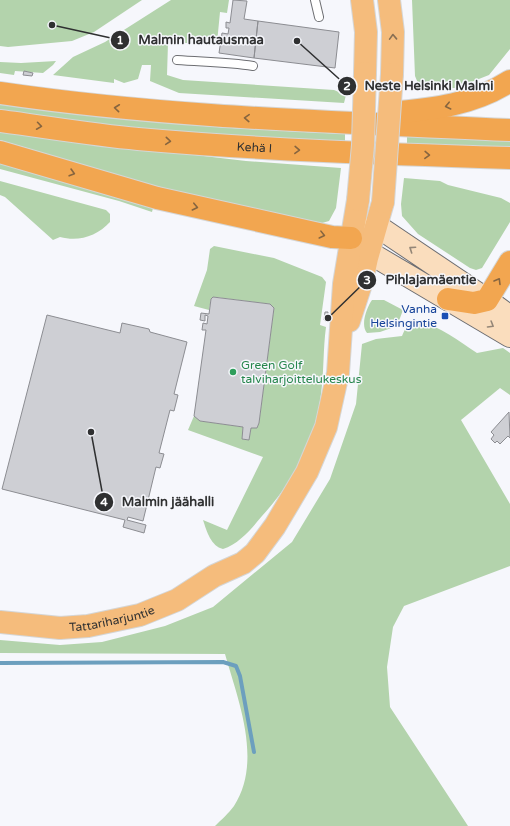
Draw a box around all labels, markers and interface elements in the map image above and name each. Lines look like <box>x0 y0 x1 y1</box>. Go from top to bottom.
callout: Malmin hautausmaa <box>110 27 272 52</box>
text: Malmin hautausmaa <box>138 32 264 48</box>
text: 1 <box>116 33 124 47</box>
one-way arrow <box>388 34 397 40</box>
callout: Neste Helsinki Malmi <box>337 73 502 98</box>
text: Neste Helsinki Malmi <box>364 78 494 94</box>
text: 2 <box>343 79 351 93</box>
one-way arrow <box>445 102 452 110</box>
one-way arrow <box>114 104 120 113</box>
one-way arrow <box>244 114 250 122</box>
one-way arrow <box>36 121 42 130</box>
one-way arrow <box>165 136 171 145</box>
street label: Kehä I <box>236 139 273 155</box>
one-way arrow <box>294 146 300 154</box>
one-way arrow <box>424 151 430 159</box>
one-way arrow <box>68 168 75 177</box>
one-way arrow <box>192 203 198 211</box>
one-way arrow <box>319 230 325 238</box>
one-way arrow <box>409 246 416 254</box>
callout: Pihlajamäentie <box>357 267 484 292</box>
text: Pihlajamäentie <box>386 272 477 288</box>
text: 3 <box>363 273 371 287</box>
one-way arrow <box>494 278 501 285</box>
place label: Vanha Helsingintie <box>370 302 437 330</box>
marker: Vanha Helsingintie <box>440 311 450 321</box>
one-way arrow <box>487 320 494 327</box>
place label: Green Golf talviharjoittelukeskus <box>241 358 362 386</box>
marker: Green Golf talviharjoittelukeskus <box>228 367 238 377</box>
callout: Malmin jäähalli <box>94 489 223 514</box>
text: Malmin jäähalli <box>122 494 214 510</box>
text: 4 <box>100 495 108 509</box>
street label: Tattariharjuntie <box>69 603 157 634</box>

